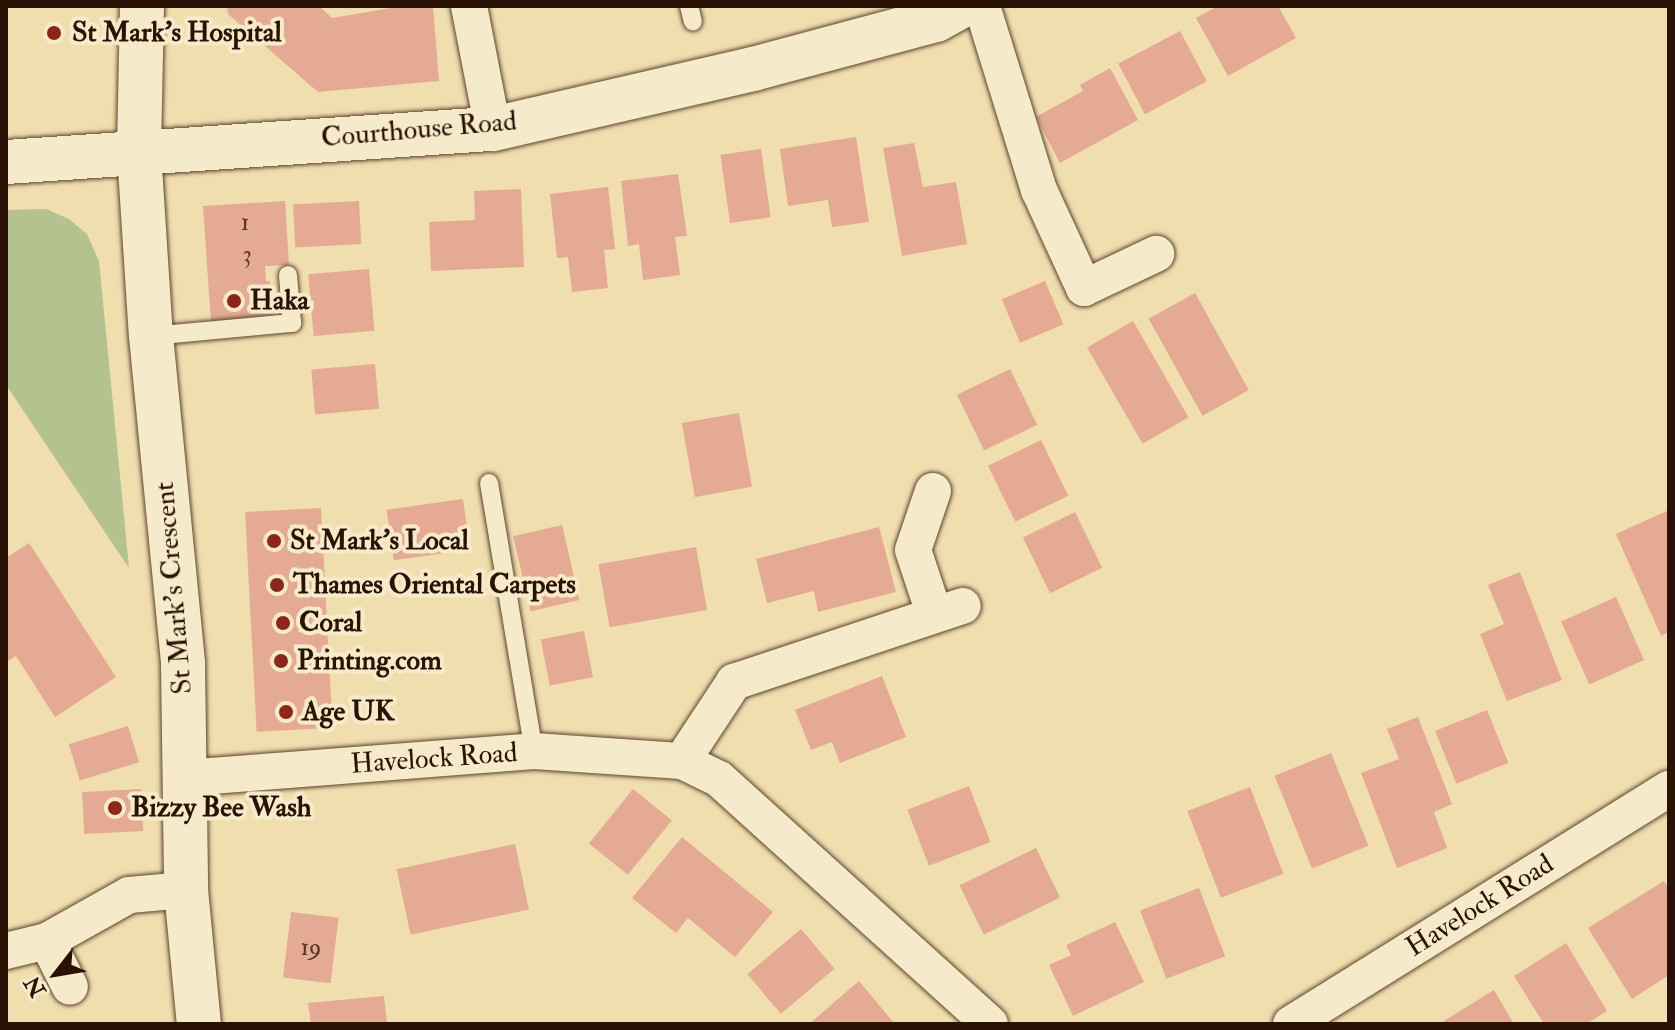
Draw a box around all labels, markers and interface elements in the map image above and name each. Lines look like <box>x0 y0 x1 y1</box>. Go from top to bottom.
place label: St Mark's Hospital <box>72 16 282 50</box>
marker: St Mark's Hospital <box>43 22 65 44</box>
street label: Courthouse Road <box>320 105 518 155</box>
house number: 1 <box>241 209 249 237</box>
house number: 3 <box>242 241 252 269</box>
place label: Haka <box>250 284 309 318</box>
marker: Haka <box>225 292 243 310</box>
street label: St Mark's Crescent <box>148 480 200 696</box>
place label: St Mark's Local <box>290 524 469 558</box>
marker: St Mark's Local <box>265 532 283 550</box>
place label: Thames Oriental Carpets <box>293 568 576 602</box>
marker: Thames Oriental Carpets <box>268 576 286 594</box>
place label: Coral <box>299 606 362 640</box>
marker: Coral <box>274 614 292 632</box>
place label: Printing.com <box>297 644 442 678</box>
marker: Printing.com <box>272 652 290 670</box>
place label: Age UK <box>302 695 394 729</box>
marker: Age UK <box>277 703 295 721</box>
street label: Havelock Road <box>349 736 519 782</box>
place label: Bizzy Bee Wash <box>131 791 311 825</box>
marker: Bizzy Bee Wash <box>106 799 124 817</box>
street label: Havelock Road <box>1400 847 1560 965</box>
north arrow <box>16 934 96 1014</box>
house number: 19 <box>301 934 321 962</box>
text: N <box>18 971 53 1002</box>

